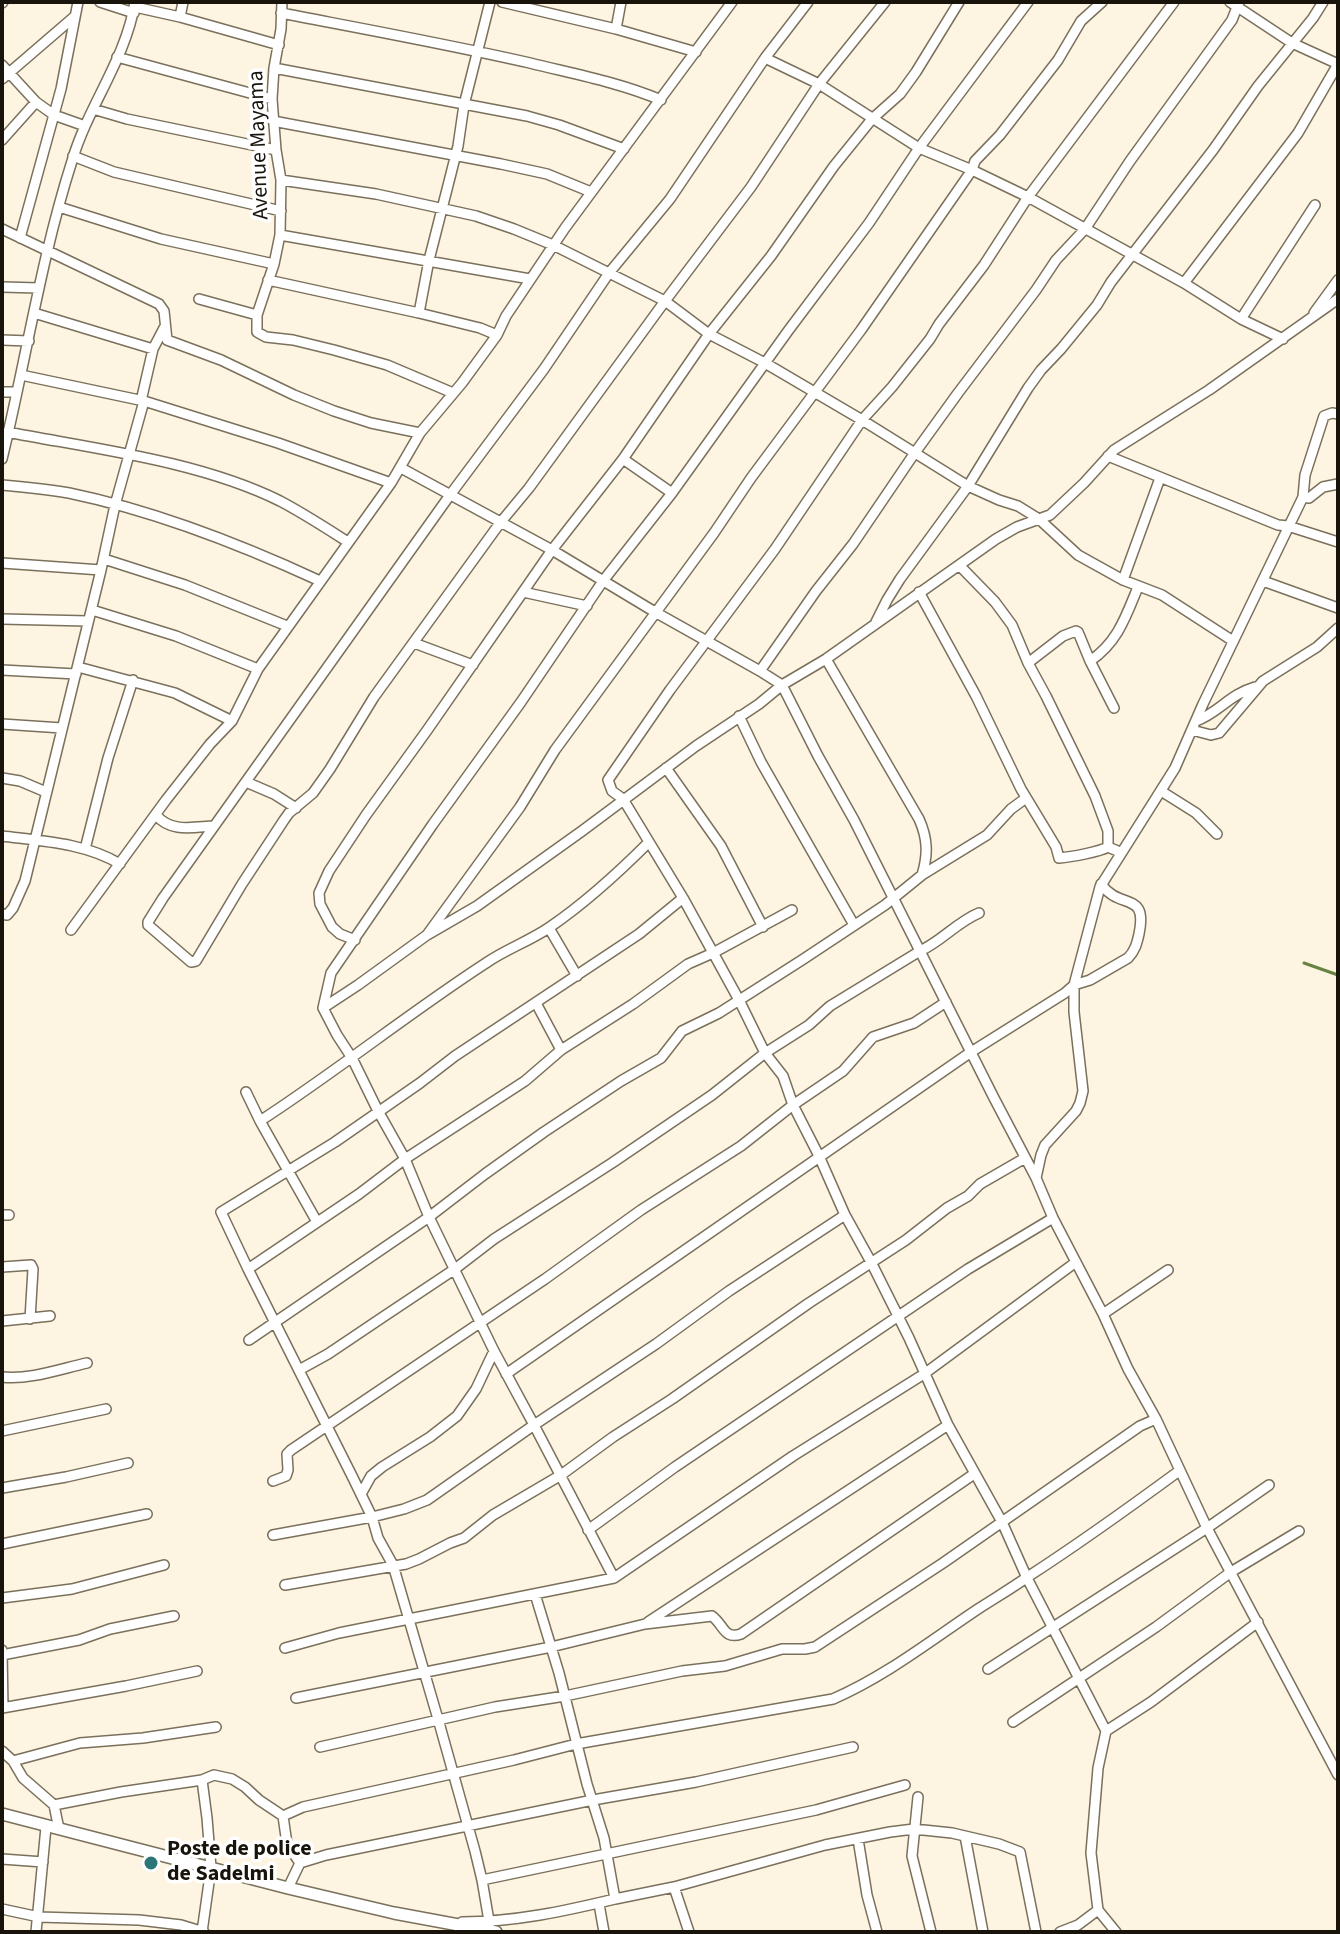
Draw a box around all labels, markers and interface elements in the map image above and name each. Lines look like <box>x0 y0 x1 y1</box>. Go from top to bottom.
street label: Avenue Mayama <box>244 70 276 220</box>
place label: Poste de police de Sadelmi <box>167 1837 312 1888</box>
marker: Poste de police de Sadelmi <box>142 1854 160 1872</box>

